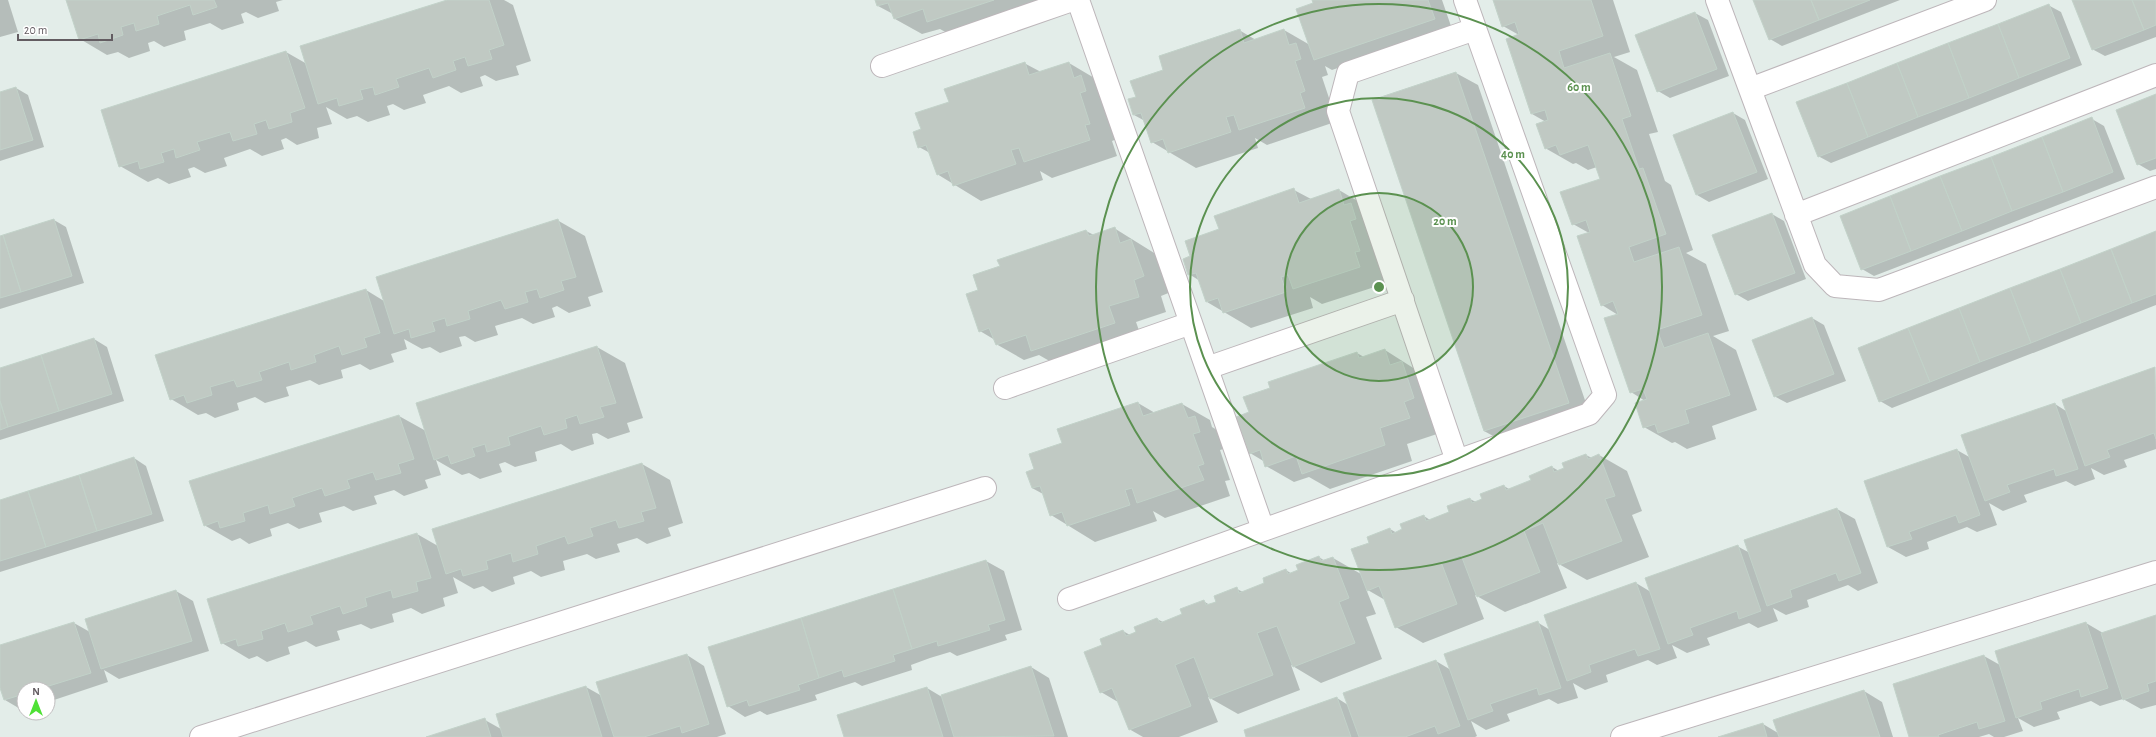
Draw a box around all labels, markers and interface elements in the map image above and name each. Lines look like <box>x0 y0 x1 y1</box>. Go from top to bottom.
scale bar <box>18 16 112 42</box>
text: 20 m <box>24 24 47 36</box>
text: 60 m <box>1567 81 1591 93</box>
text: 40 m <box>1501 148 1525 160</box>
text: 20 m <box>1433 215 1457 227</box>
centre of rings <box>1372 280 1386 294</box>
north arrow <box>16 681 56 721</box>
text: N <box>32 686 40 697</box>

